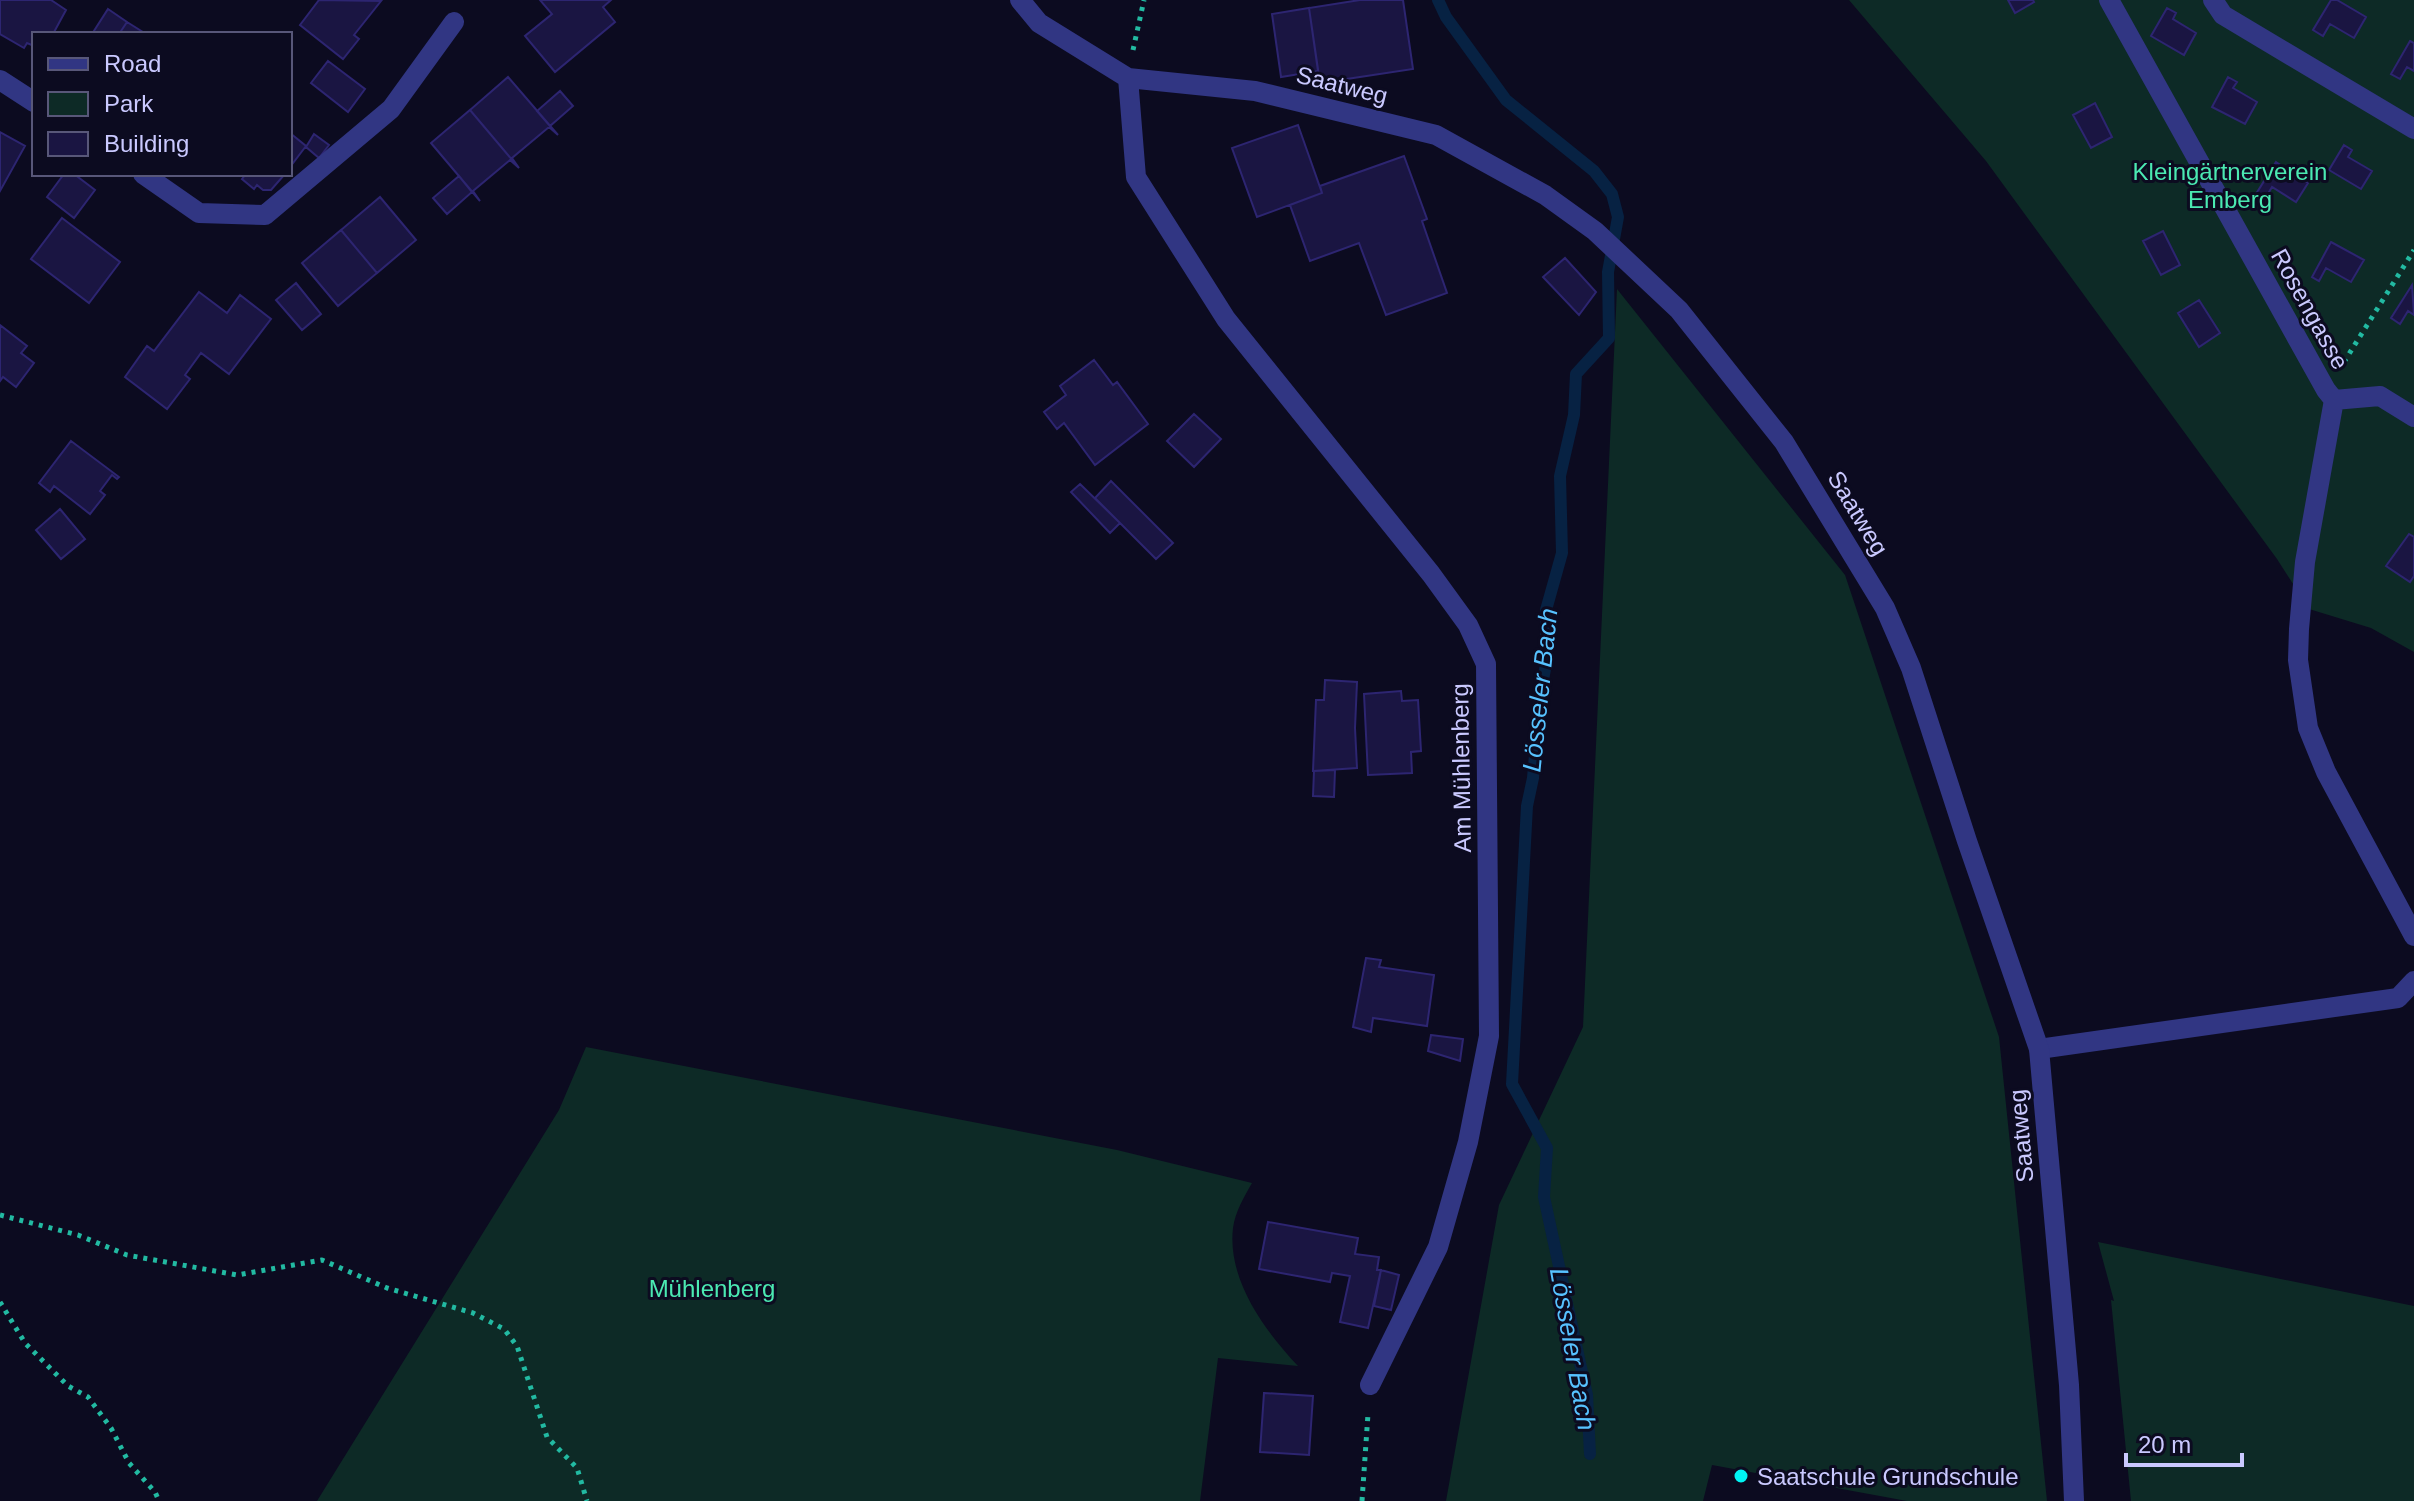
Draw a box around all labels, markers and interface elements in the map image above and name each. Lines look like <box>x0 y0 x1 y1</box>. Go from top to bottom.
legend <box>32 32 292 176</box>
text: Road <box>104 50 161 77</box>
street label: Saatweg <box>1293 61 1391 109</box>
text: Park <box>104 90 154 117</box>
text: Building <box>104 130 189 157</box>
park label: Kleingärtnerverein Emberg <box>2133 158 2327 213</box>
street label: Rosengasse <box>2266 244 2354 374</box>
street label: Saatweg <box>1822 466 1894 560</box>
water label: Lösseler Bach <box>1516 607 1564 773</box>
street label: Am Mühlenberg <box>1446 683 1476 853</box>
street label: Saatweg <box>2003 1088 2039 1184</box>
water label: Lösseler Bach <box>1544 1265 1602 1433</box>
park label: Mühlenberg <box>649 1275 775 1302</box>
scale bar <box>2126 1417 2242 1467</box>
text: 20 m <box>2138 1431 2191 1458</box>
place label: Saatschule Grundschule <box>1757 1463 2019 1490</box>
marker: Saatschule Grundschule <box>1732 1467 1750 1485</box>

